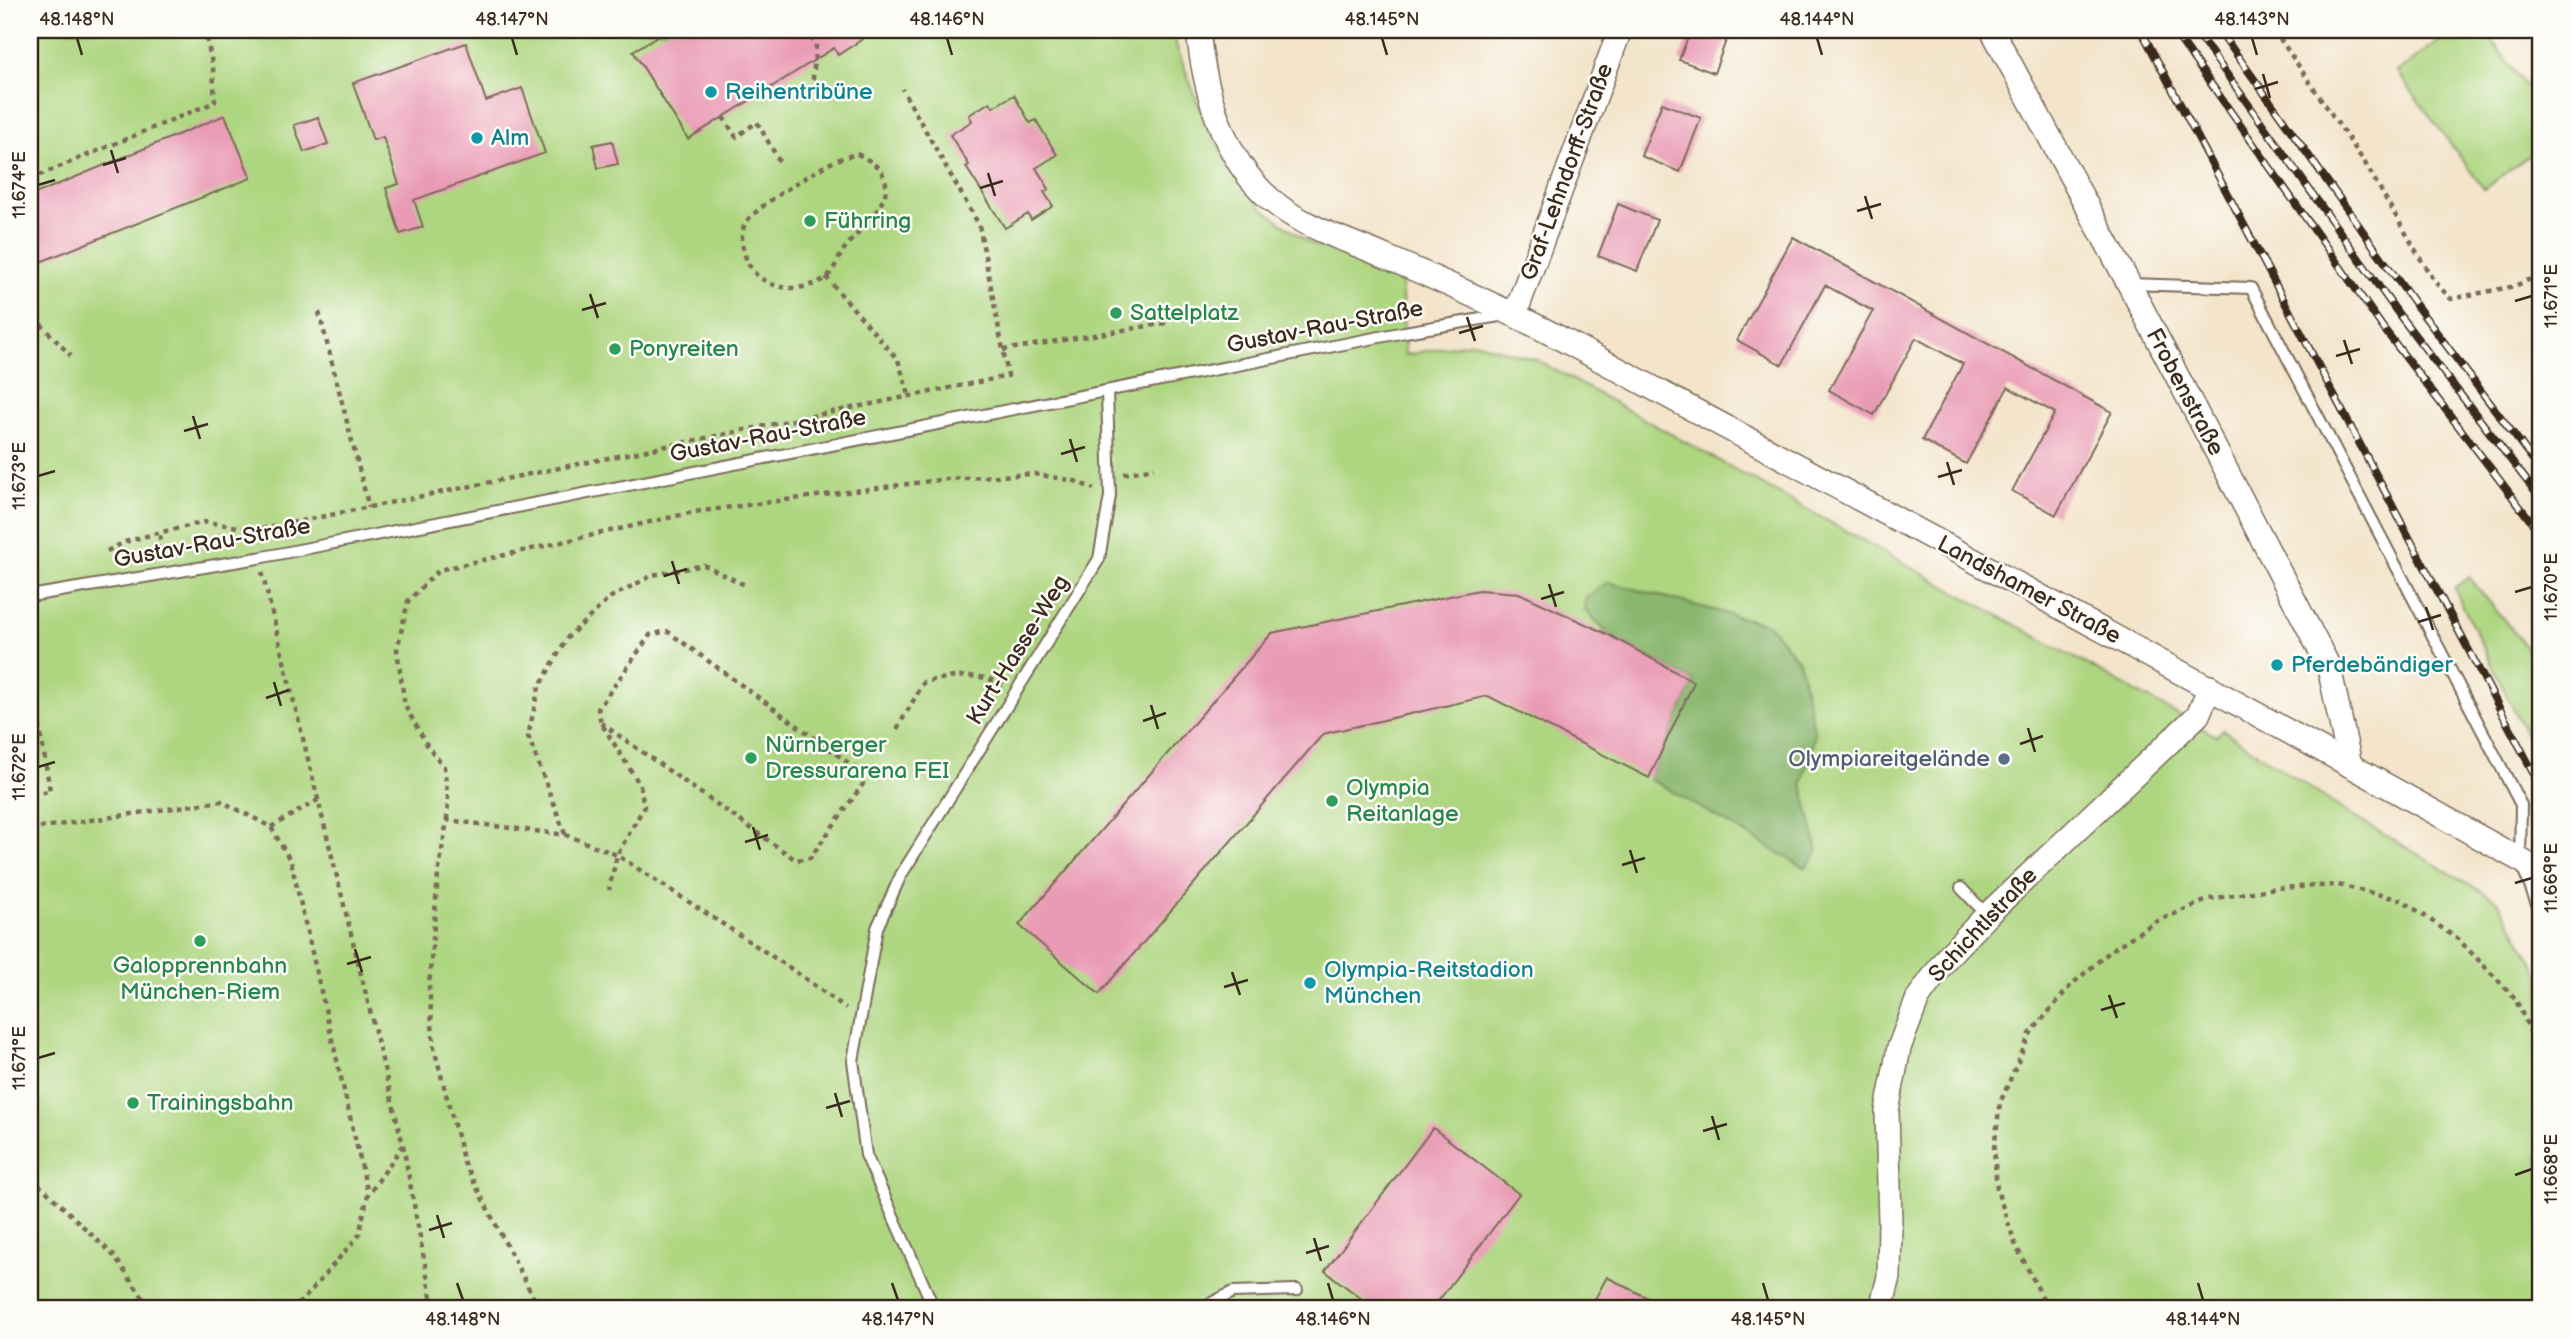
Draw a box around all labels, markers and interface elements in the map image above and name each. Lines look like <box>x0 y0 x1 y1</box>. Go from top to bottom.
text: 48.148°N <box>39 9 115 30</box>
text: 48.147°N <box>475 9 549 30</box>
text: 48.146°N <box>909 9 985 30</box>
text: 48.145°N <box>1345 9 1419 30</box>
text: 48.144°N <box>1779 9 1855 30</box>
text: 48.143°N <box>2214 9 2290 30</box>
street label: Graf-Lehndorff-Straße <box>1515 59 1619 285</box>
place label: Reihentribüne <box>725 78 873 106</box>
marker: Reihentribüne <box>703 84 719 100</box>
place label: Alm <box>491 124 529 152</box>
marker: Alm <box>469 130 485 146</box>
text: 11.674°E <box>9 151 30 219</box>
place label: Führring <box>824 207 911 235</box>
marker: Führring <box>802 213 818 229</box>
text: 11.671°E <box>2541 264 2562 328</box>
street label: Gustav-Rau-Straße <box>1225 294 1425 360</box>
place label: Sattelplatz <box>1130 299 1240 327</box>
marker: Sattelplatz <box>1108 305 1124 321</box>
street label: Frobenstraße <box>2140 324 2230 460</box>
place label: Ponyreiten <box>629 335 739 363</box>
marker: Ponyreiten <box>607 341 623 357</box>
street label: Gustav-Rau-Straße <box>668 403 868 469</box>
text: 11.673°E <box>9 442 30 510</box>
street label: Gustav-Rau-Straße <box>111 512 313 574</box>
street label: Landshamer Straße <box>1932 530 2126 650</box>
text: 11.670°E <box>2541 553 2562 621</box>
street label: Kurt-Hasse-Weg <box>961 570 1075 730</box>
place label: Pferdebändiger <box>2291 651 2453 679</box>
marker: Pferdebändiger <box>2269 657 2285 673</box>
place label: Nürnberger Dressurarena FEI <box>765 731 949 785</box>
text: 11.672°E <box>9 733 30 801</box>
place label: Olympiareitgelände <box>1788 745 1990 773</box>
marker: Nürnberger Dressurarena FEI <box>743 750 759 766</box>
marker: Olympiareitgelände <box>1996 751 2012 767</box>
place label: Olympia Reitanlage <box>1346 774 1459 828</box>
marker: Olympia Reitanlage <box>1324 793 1340 809</box>
text: 11.669°E <box>2541 843 2562 913</box>
street label: Schichtlstraße <box>1923 862 2043 988</box>
marker: Galopprennbahn München-Riem <box>192 933 208 949</box>
place label: Galopprennbahn München-Riem <box>113 952 287 1006</box>
place label: Olympia-Reitstadion München <box>1324 956 1534 1010</box>
marker: Olympia-Reitstadion München <box>1302 975 1318 991</box>
text: 11.671°E <box>9 1026 30 1090</box>
place label: Trainingsbahn <box>147 1089 294 1117</box>
marker: Trainingsbahn <box>125 1095 141 1111</box>
text: 11.668°E <box>2541 1134 2562 1204</box>
text: 48.148°N <box>425 1309 501 1330</box>
text: 48.147°N <box>861 1309 935 1330</box>
text: 48.146°N <box>1295 1309 1371 1330</box>
text: 48.145°N <box>1731 1309 1805 1330</box>
text: 48.144°N <box>2165 1309 2241 1330</box>

